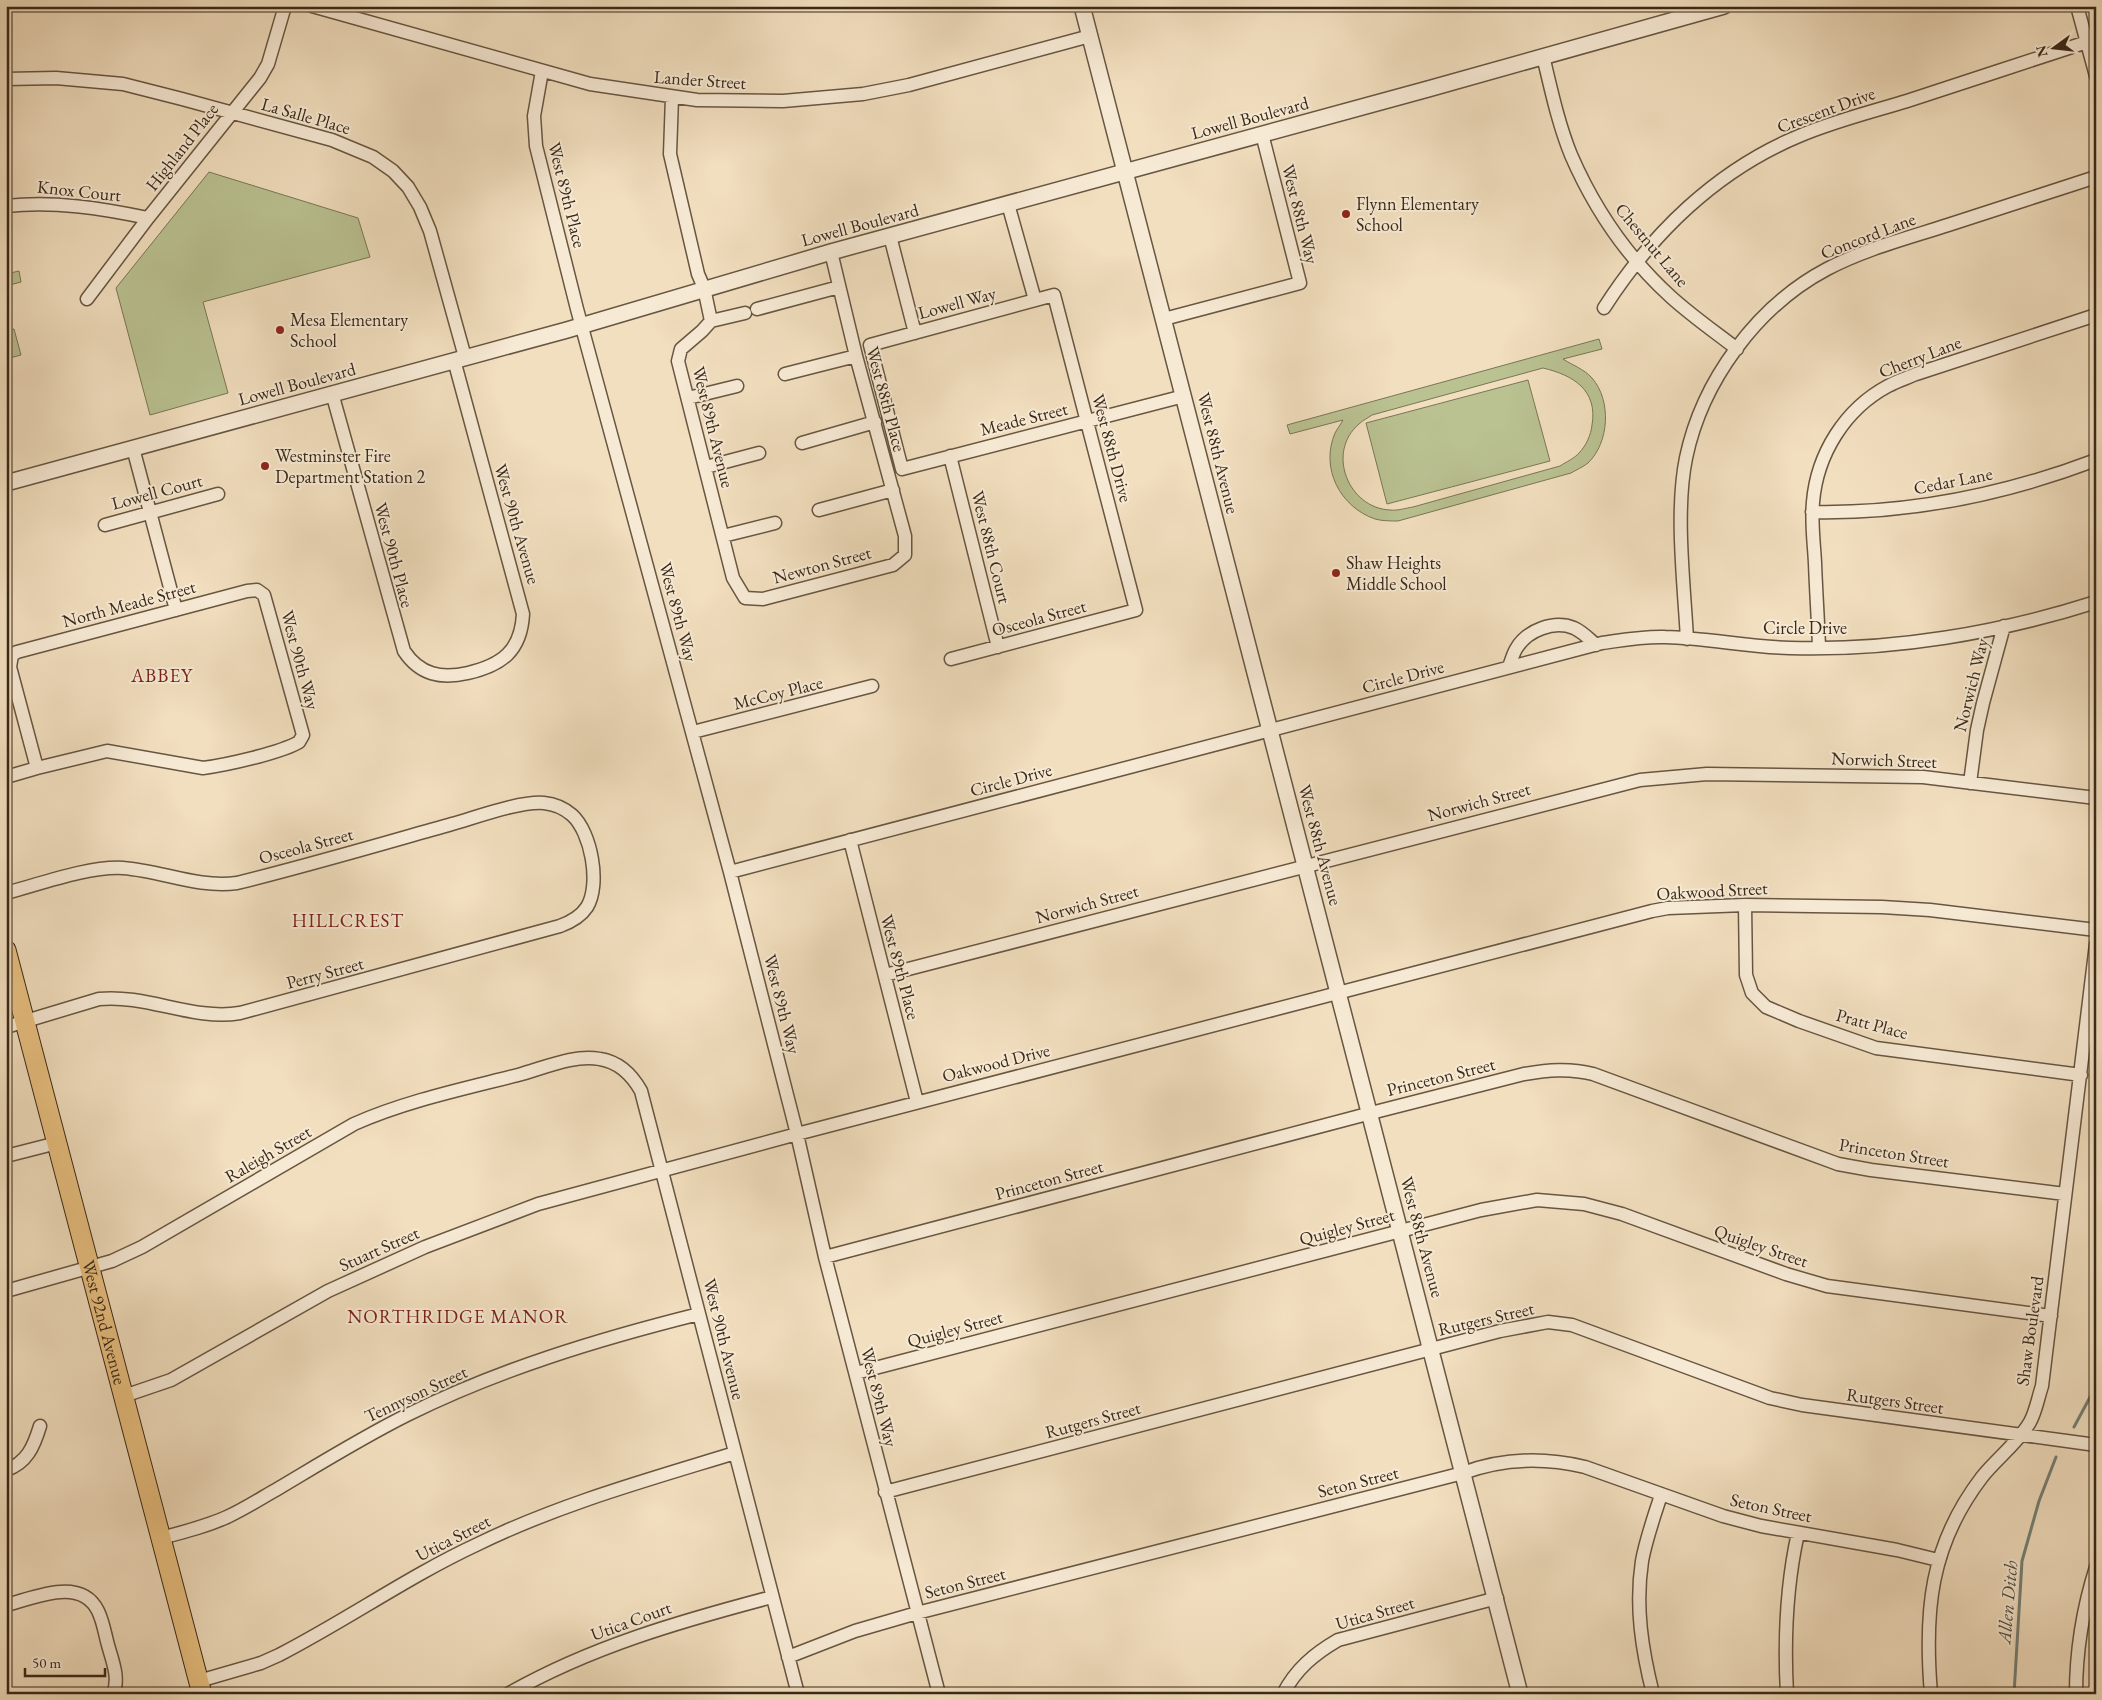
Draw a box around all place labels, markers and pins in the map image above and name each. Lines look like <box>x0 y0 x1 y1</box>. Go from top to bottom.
place label: Flynn Elementary School <box>1356 192 1479 236</box>
marker: Flynn Elementary School <box>1340 208 1352 220</box>
place label: Mesa Elementary School <box>290 308 408 352</box>
marker: Mesa Elementary School <box>274 324 286 336</box>
place label: Westminster Fire Department Station 2 <box>275 444 425 488</box>
marker: Westminster Fire Department Station 2 <box>259 460 271 472</box>
place label: Shaw Heights Middle School <box>1346 551 1447 595</box>
marker: Shaw Heights Middle School <box>1330 567 1342 579</box>

